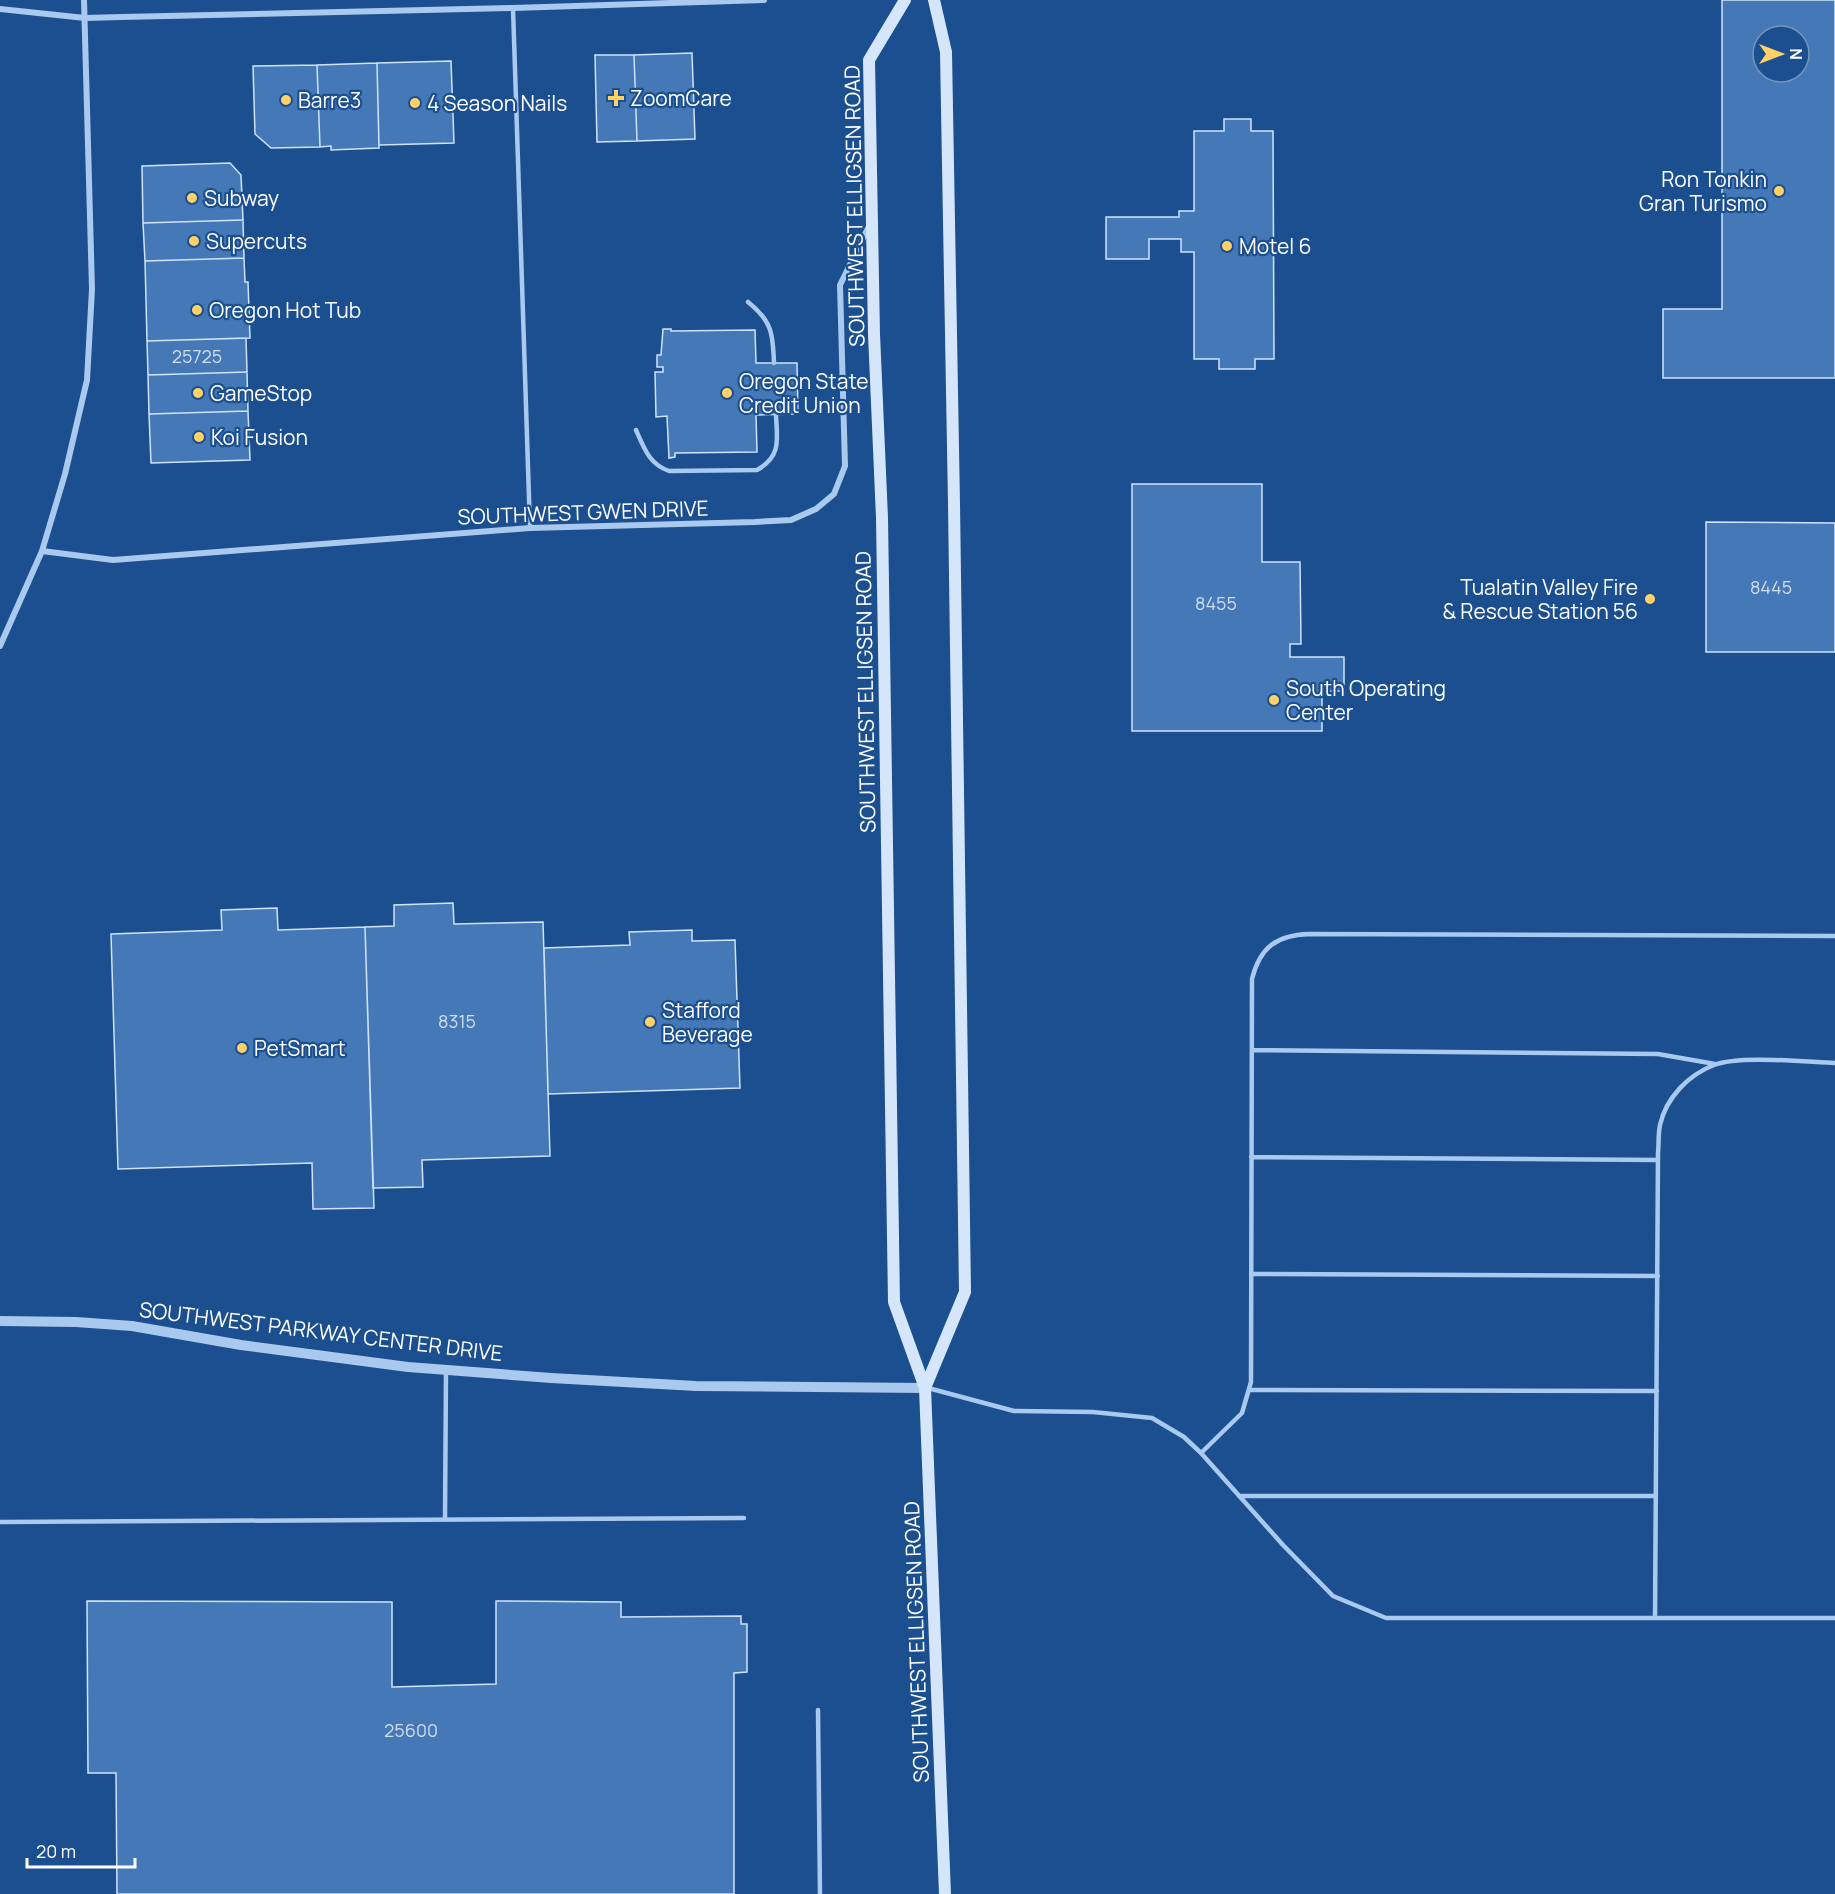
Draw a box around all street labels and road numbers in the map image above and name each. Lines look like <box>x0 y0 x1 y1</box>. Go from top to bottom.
street label: SOUTHWEST ELLIGSEN ROAD <box>838 65 870 347</box>
street label: SOUTHWEST GWEN DRIVE <box>457 494 709 530</box>
street label: SOUTHWEST ELLIGSEN ROAD <box>849 551 881 833</box>
street label: SOUTHWEST PARKWAY CENTER DRIVE <box>138 1295 504 1367</box>
street label: SOUTHWEST ELLIGSEN ROAD <box>897 1501 935 1783</box>

